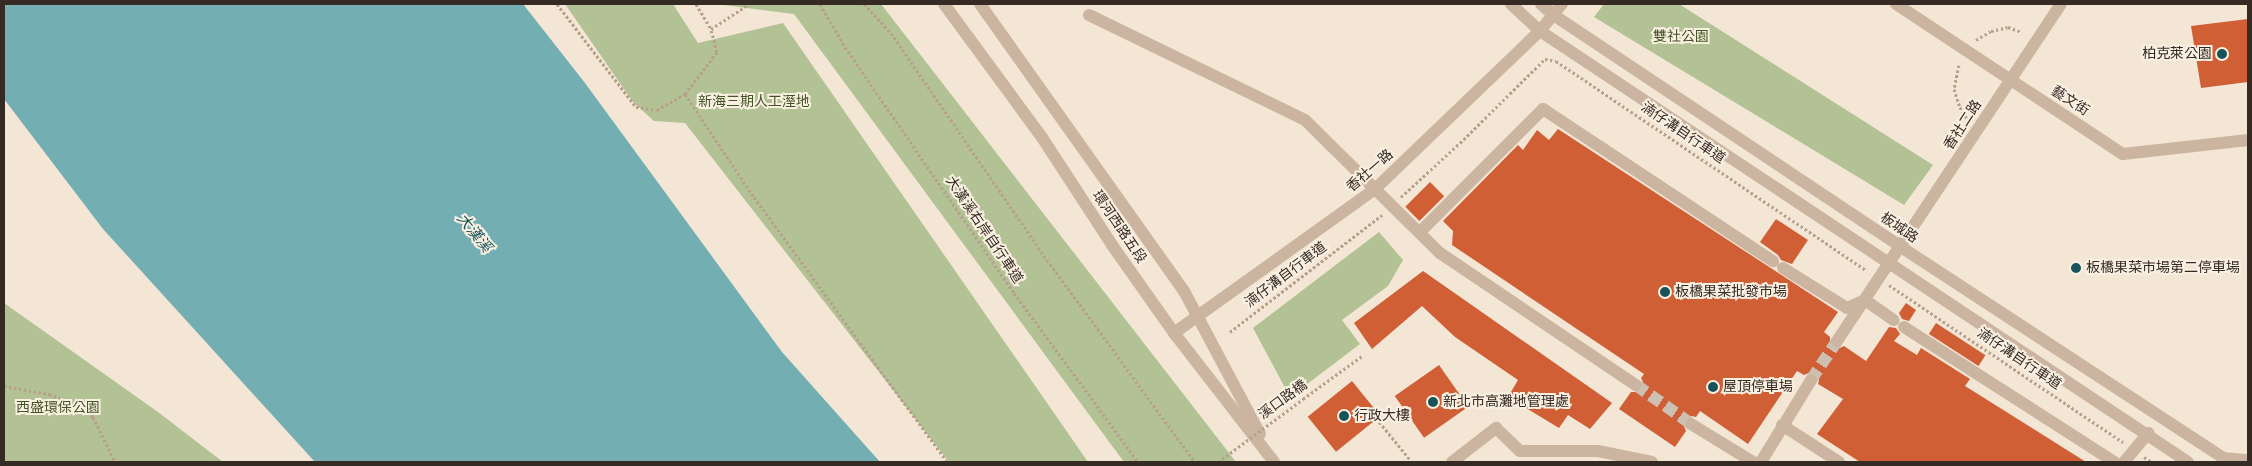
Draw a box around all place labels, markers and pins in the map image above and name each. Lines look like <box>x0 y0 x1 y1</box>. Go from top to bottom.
place label: 柏克萊公園 <box>2142 46 2212 62</box>
marker: 柏克萊公園 <box>2216 48 2228 60</box>
place label: 板橋果菜市場第二停車場 <box>2086 260 2240 276</box>
marker: 板橋果菜市場第二停車場 <box>2070 262 2082 274</box>
place label: 板橋果菜批發市場 <box>1675 284 1787 300</box>
marker: 板橋果菜批發市場 <box>1659 286 1671 298</box>
place label: 屋頂停車場 <box>1723 379 1793 395</box>
marker: 屋頂停車場 <box>1707 381 1719 393</box>
place label: 新北市高灘地管理處 <box>1443 394 1569 410</box>
marker: 新北市高灘地管理處 <box>1427 396 1439 408</box>
place label: 行政大樓 <box>1354 408 1410 424</box>
marker: 行政大樓 <box>1338 410 1350 422</box>

